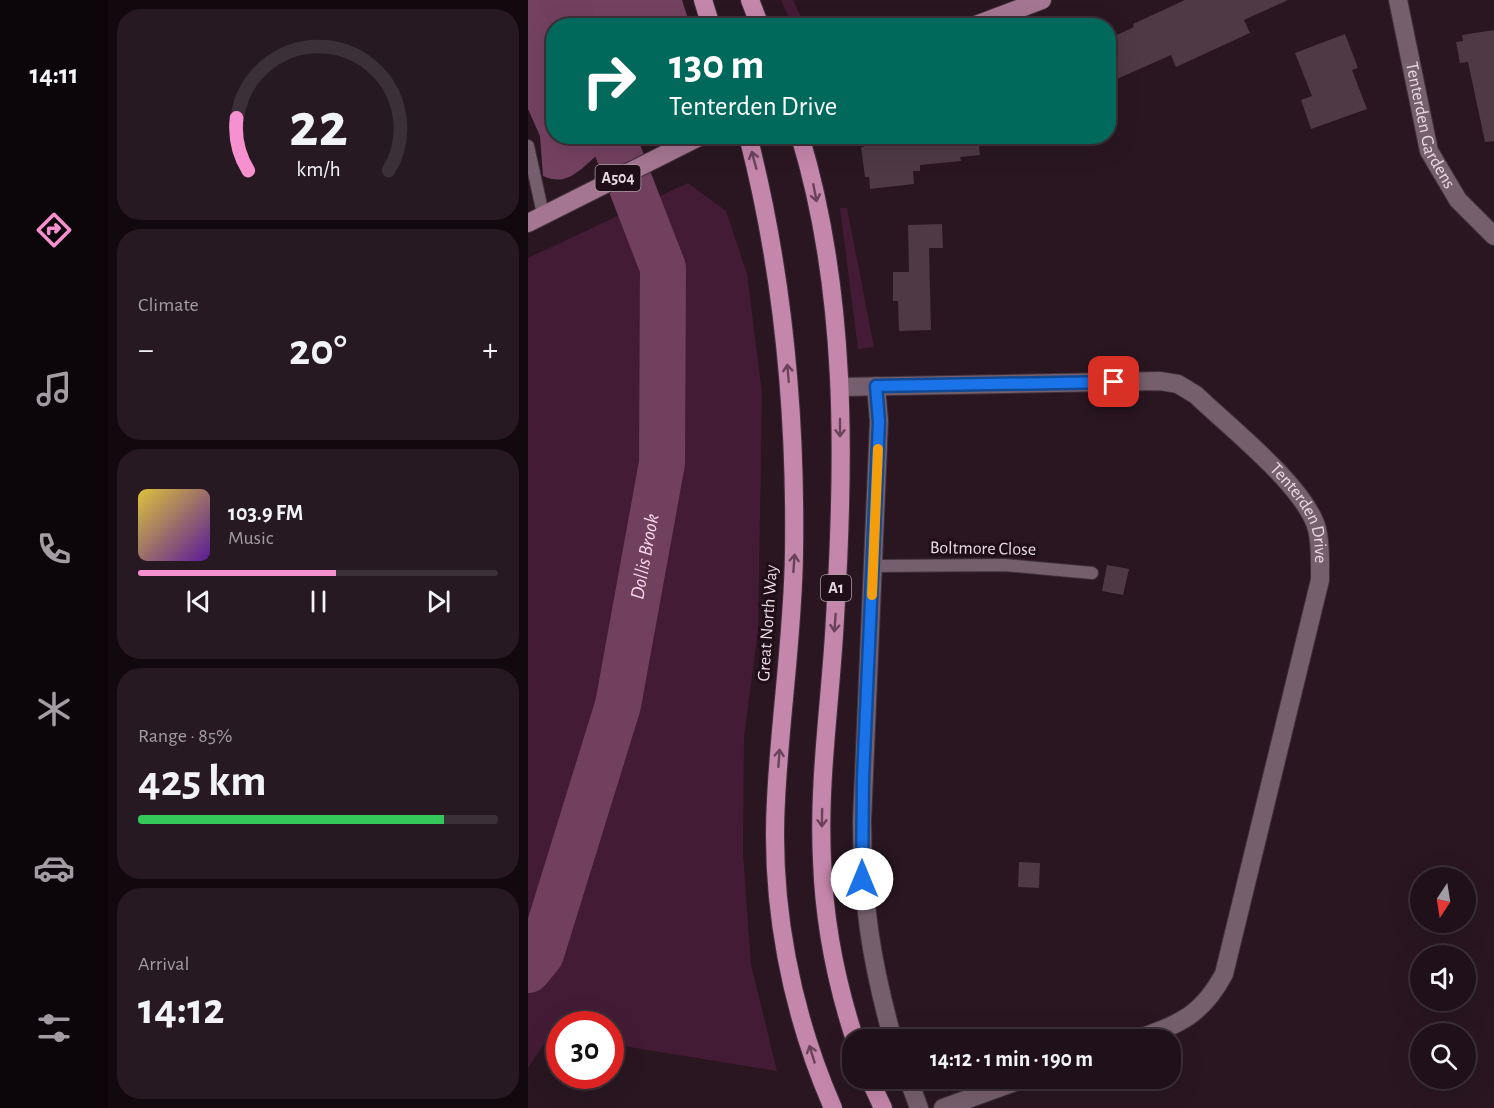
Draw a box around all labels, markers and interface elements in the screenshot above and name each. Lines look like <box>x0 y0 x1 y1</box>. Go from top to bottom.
icon: right <box>570 42 648 120</box>
text: 130 m <box>669 44 764 86</box>
street label: Tenterden Gardens <box>1402 60 1458 192</box>
text: 14:11 <box>30 61 78 88</box>
text: Tenterden Drive <box>669 93 837 120</box>
text: 22 <box>289 96 347 158</box>
one-way arrow <box>748 151 760 170</box>
text: km/h <box>296 160 340 181</box>
road number: A504 <box>596 165 640 191</box>
one-way arrow <box>810 183 821 202</box>
icon: directions <box>33 209 75 251</box>
text: Climate <box>138 295 199 315</box>
text: 20° <box>289 328 347 373</box>
text: − <box>138 334 154 367</box>
text: + <box>482 334 498 367</box>
pin <box>1088 356 1139 407</box>
one-way arrow <box>782 364 793 384</box>
icon: arrive <box>1097 365 1130 398</box>
icon: music <box>33 368 75 410</box>
one-way arrow <box>834 418 846 438</box>
street label: Tenterden Drive <box>1266 460 1329 563</box>
text: 103.9 FM <box>228 502 303 524</box>
water label: Dollis Brook <box>627 512 663 601</box>
icon: phone <box>33 528 75 570</box>
text: Music <box>228 528 274 548</box>
street label: Boltmore Close <box>930 539 1036 559</box>
one-way arrow <box>788 554 799 574</box>
street label: Great North Way <box>755 564 781 682</box>
road number: A1 <box>821 575 851 601</box>
icon: previous <box>182 585 215 618</box>
icon: pause <box>302 585 335 618</box>
icon: next <box>422 585 455 618</box>
one-way arrow <box>829 613 840 633</box>
icon: climate <box>33 688 75 730</box>
text: Range · 85% <box>138 726 233 746</box>
one-way arrow <box>774 748 785 768</box>
text: 425 km <box>138 759 267 804</box>
one-way arrow <box>816 807 828 827</box>
icon: car <box>33 847 75 889</box>
position arrow <box>830 847 894 911</box>
north arrow <box>1410 867 1476 933</box>
map controls <box>1410 867 1476 1089</box>
button: sound <box>1410 945 1476 1011</box>
text: Arrival <box>138 954 189 974</box>
text: 14:12 <box>138 987 225 1032</box>
icon: filters <box>33 1007 75 1049</box>
speed limit sign: 30 <box>546 1011 624 1089</box>
button: search <box>1410 1023 1476 1089</box>
one-way arrow <box>806 1044 817 1063</box>
text: 14:12 · 1 min · 190 m <box>930 1048 1093 1070</box>

